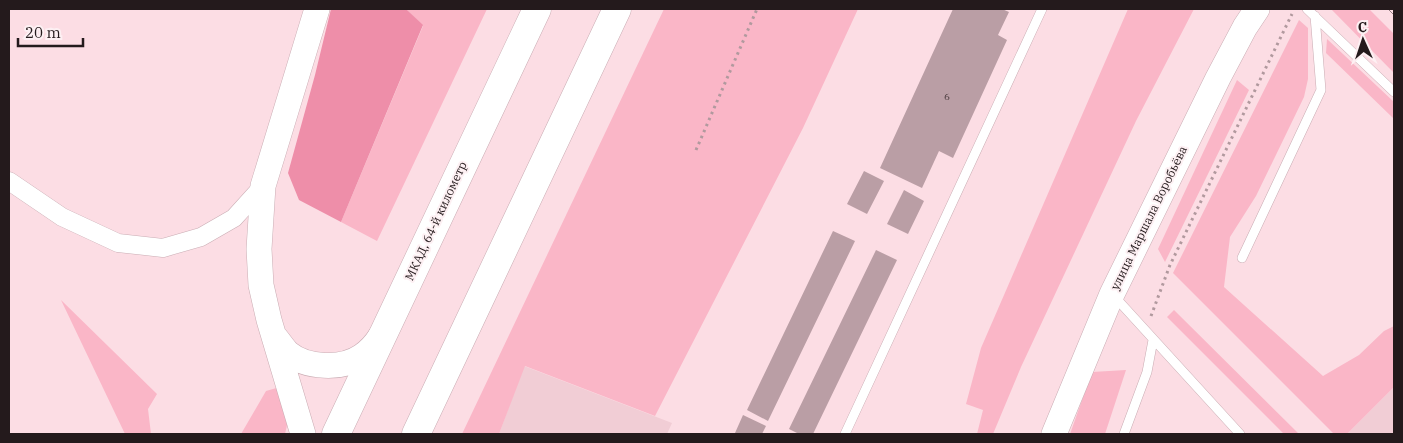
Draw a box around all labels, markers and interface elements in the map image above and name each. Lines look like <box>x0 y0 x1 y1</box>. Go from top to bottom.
scale bar <box>18 15 82 47</box>
north arrow <box>1338 15 1388 65</box>
text: С <box>1357 18 1367 36</box>
text: 20 m <box>25 23 61 42</box>
house number: 6 <box>944 90 950 103</box>
street label: улица Маршала Воробьёва <box>1107 143 1190 292</box>
street label: МКАД, 64-й километр <box>401 159 470 283</box>

